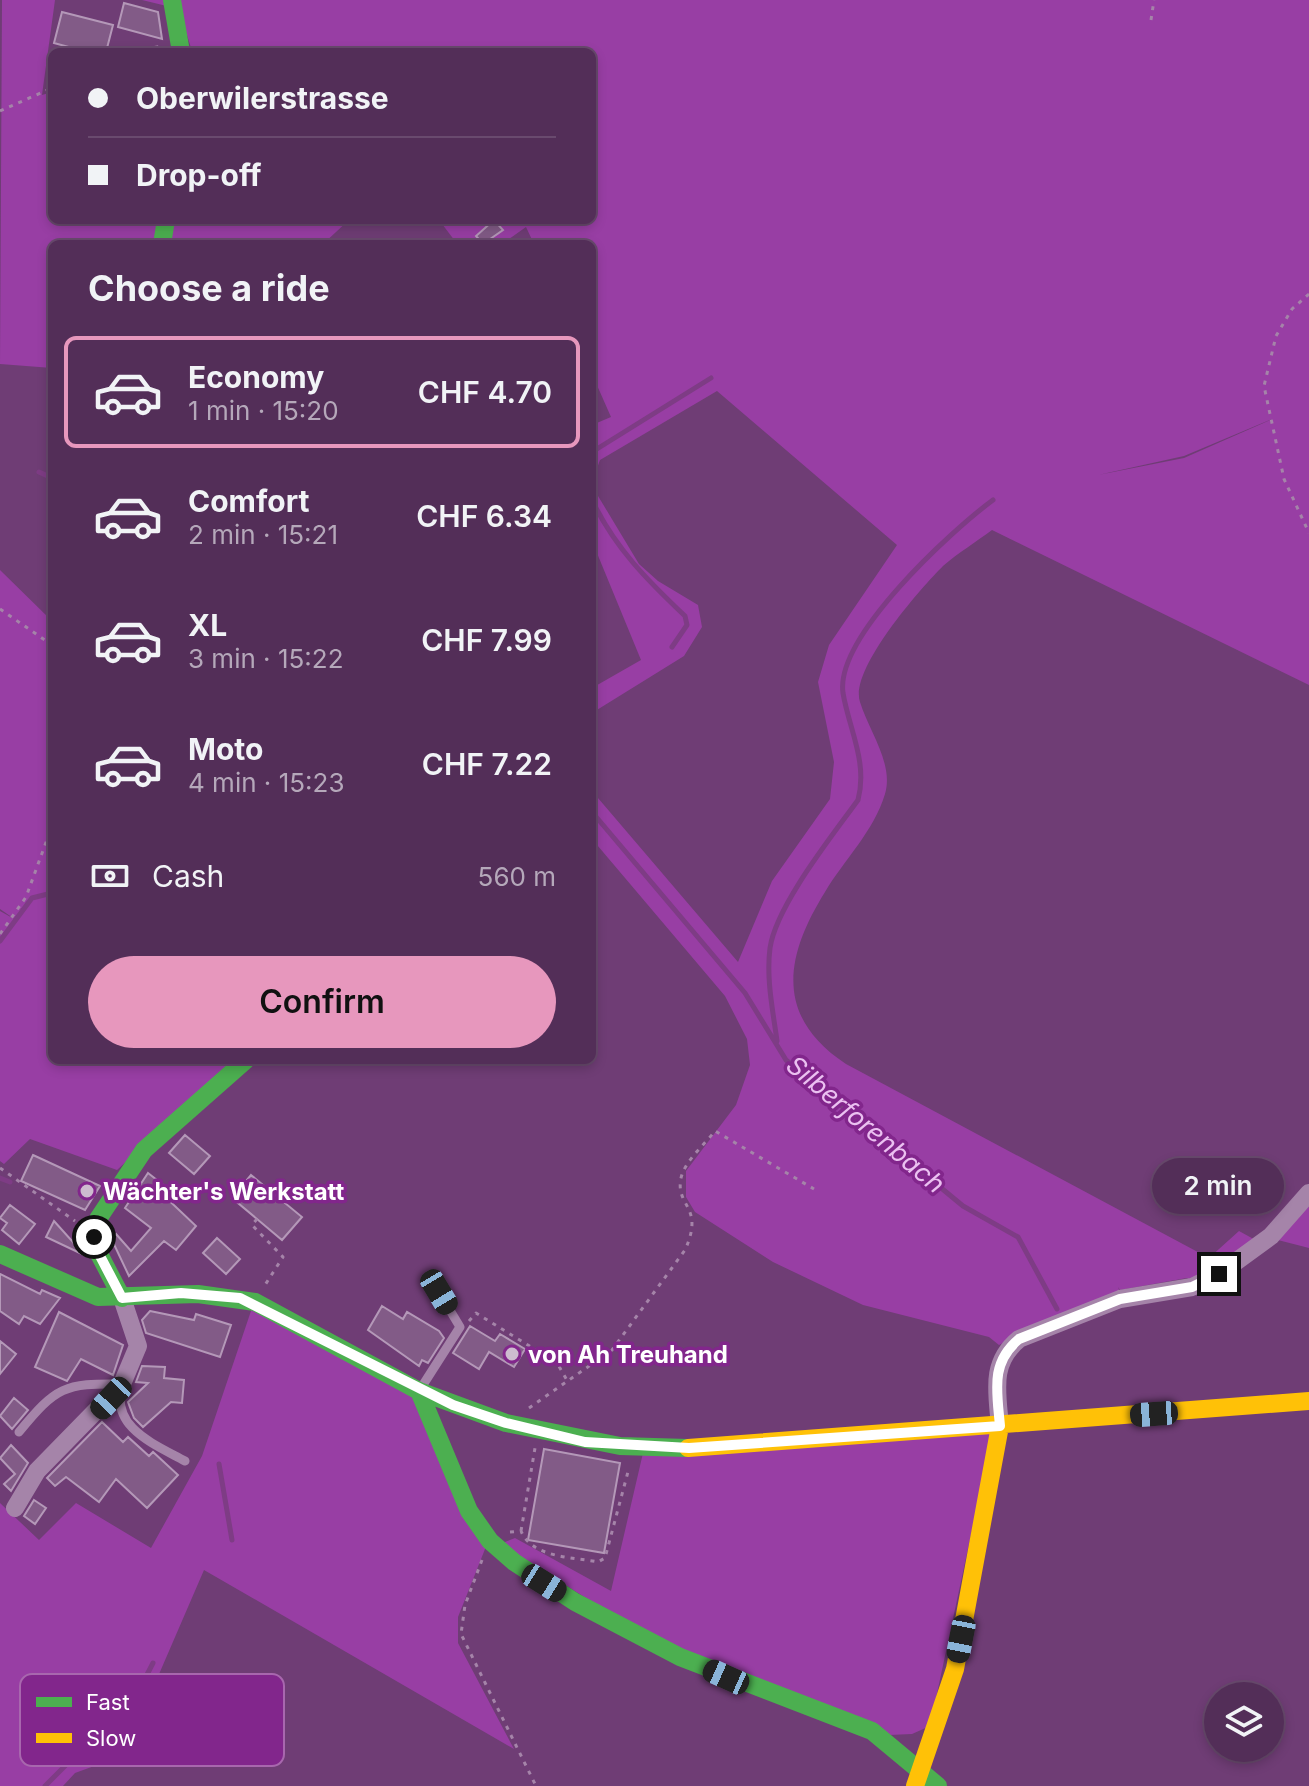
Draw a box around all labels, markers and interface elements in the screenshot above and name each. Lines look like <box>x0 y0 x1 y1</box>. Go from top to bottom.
text: Oberwilerstrasse <box>136 80 389 116</box>
text: Drop-off <box>136 157 262 193</box>
text: Choose a ride <box>88 266 330 310</box>
icon: car <box>92 356 164 428</box>
text: Economy <box>188 359 324 395</box>
text: CHF 4.70 <box>418 374 552 410</box>
text: 1 min · 15:20 <box>188 395 339 426</box>
icon: car <box>92 480 164 552</box>
text: Comfort <box>188 483 309 519</box>
text: CHF 6.34 <box>416 498 552 534</box>
text: 2 min · 15:21 <box>188 519 338 550</box>
icon: car <box>92 604 164 676</box>
text: XL <box>188 607 227 643</box>
text: CHF 7.99 <box>421 622 552 658</box>
text: 3 min · 15:22 <box>188 643 344 674</box>
icon: car <box>92 728 164 800</box>
text: Moto <box>188 731 263 767</box>
text: CHF 7.22 <box>422 746 552 782</box>
text: 4 min · 15:23 <box>188 767 344 798</box>
icon: cash <box>88 854 132 898</box>
text: Cash <box>152 858 224 894</box>
text: 560 m <box>478 861 556 892</box>
button: Confirm <box>88 956 556 1048</box>
water label: Silberforenbach <box>781 1049 951 1199</box>
callout: 2 min <box>1153 1158 1285 1214</box>
text: 2 min <box>1184 1170 1252 1201</box>
place label: Wächter's Werkstatt <box>103 1177 345 1206</box>
marker: Wächter's Werkstatt <box>78 1182 96 1200</box>
route start <box>76 1219 112 1255</box>
route end <box>1201 1256 1237 1292</box>
car <box>416 1265 462 1319</box>
place label: von Ah Treuhand <box>528 1340 728 1369</box>
marker: von Ah Treuhand <box>503 1345 521 1363</box>
car <box>86 1372 136 1424</box>
car <box>1129 1400 1179 1428</box>
car <box>517 1560 571 1606</box>
car <box>945 1613 977 1665</box>
car <box>699 1656 753 1698</box>
legend <box>20 1674 284 1766</box>
map controls <box>1204 1682 1284 1762</box>
button: layers <box>1204 1682 1284 1762</box>
text: Fast <box>86 1689 130 1715</box>
text: Slow <box>86 1725 136 1751</box>

